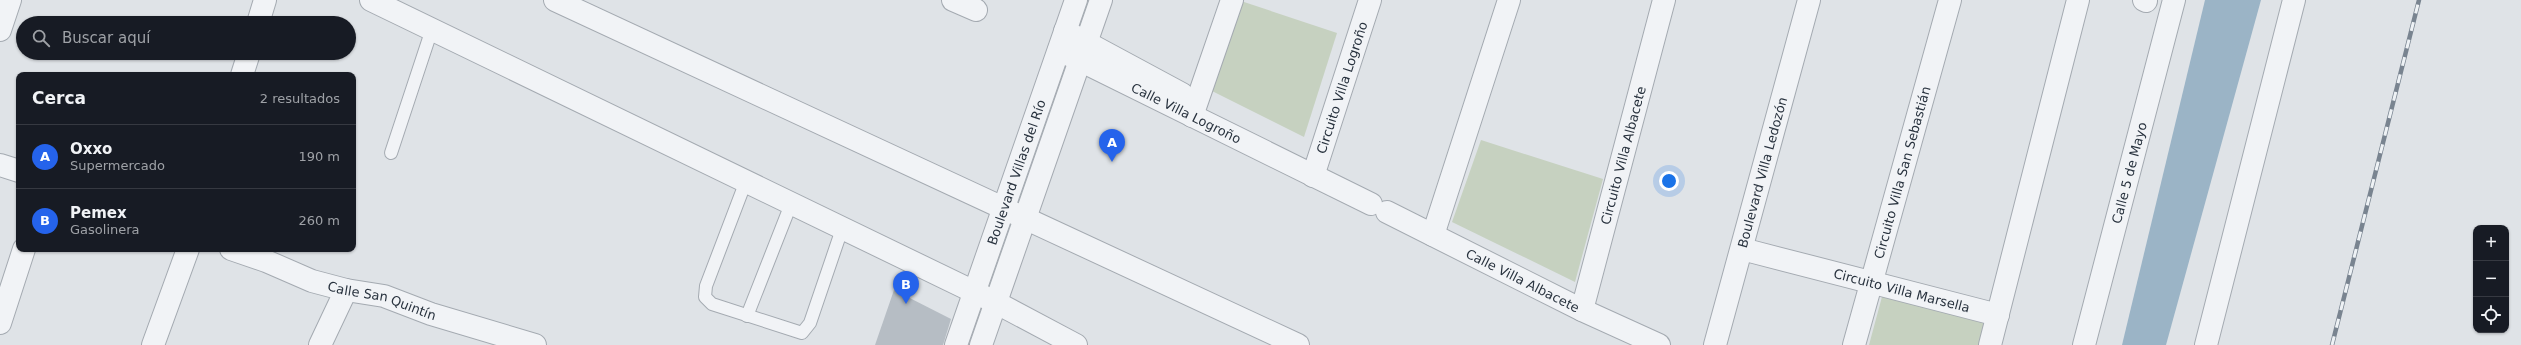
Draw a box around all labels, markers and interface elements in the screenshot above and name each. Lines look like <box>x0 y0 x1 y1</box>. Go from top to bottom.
search box <box>16 16 356 60</box>
street label: Circuito Villa Logroño <box>1314 20 1371 156</box>
icon: search <box>30 27 52 49</box>
text: Buscar aquí <box>62 29 150 47</box>
street label: Calle Villa Logroño <box>1129 80 1244 147</box>
street label: Circuito Villa Albacete <box>1598 85 1649 226</box>
street label: Circuito Villa San Sebastián <box>1871 85 1934 261</box>
text: Cerca <box>32 88 86 108</box>
text: 2 resultados <box>260 91 340 106</box>
street label: Boulevard Villa Ledozón <box>1735 95 1790 250</box>
street label: Boulevard Villas del Río <box>984 98 1049 247</box>
street label: Calle 5 de Mayo <box>2109 121 2150 225</box>
pin: A <box>1099 129 1125 162</box>
text: Oxxo <box>70 140 112 158</box>
text: A <box>40 149 50 164</box>
text: 190 m <box>298 149 340 164</box>
text: Supermercado <box>70 158 165 173</box>
your location <box>1659 171 1679 191</box>
text: Pemex <box>70 204 127 222</box>
text: B <box>40 213 50 228</box>
text: 260 m <box>298 213 340 228</box>
text: Gasolinera <box>70 222 140 237</box>
map controls <box>2473 225 2509 333</box>
button: + <box>2473 225 2509 261</box>
street label: Calle Villa Albacete <box>1463 246 1582 315</box>
button: − <box>2473 261 2509 297</box>
street label: Circuito Villa Marsella <box>1832 266 1971 315</box>
pin: B <box>893 271 919 304</box>
street label: Calle San Quintín <box>326 278 438 323</box>
button: locate <box>2473 297 2509 333</box>

